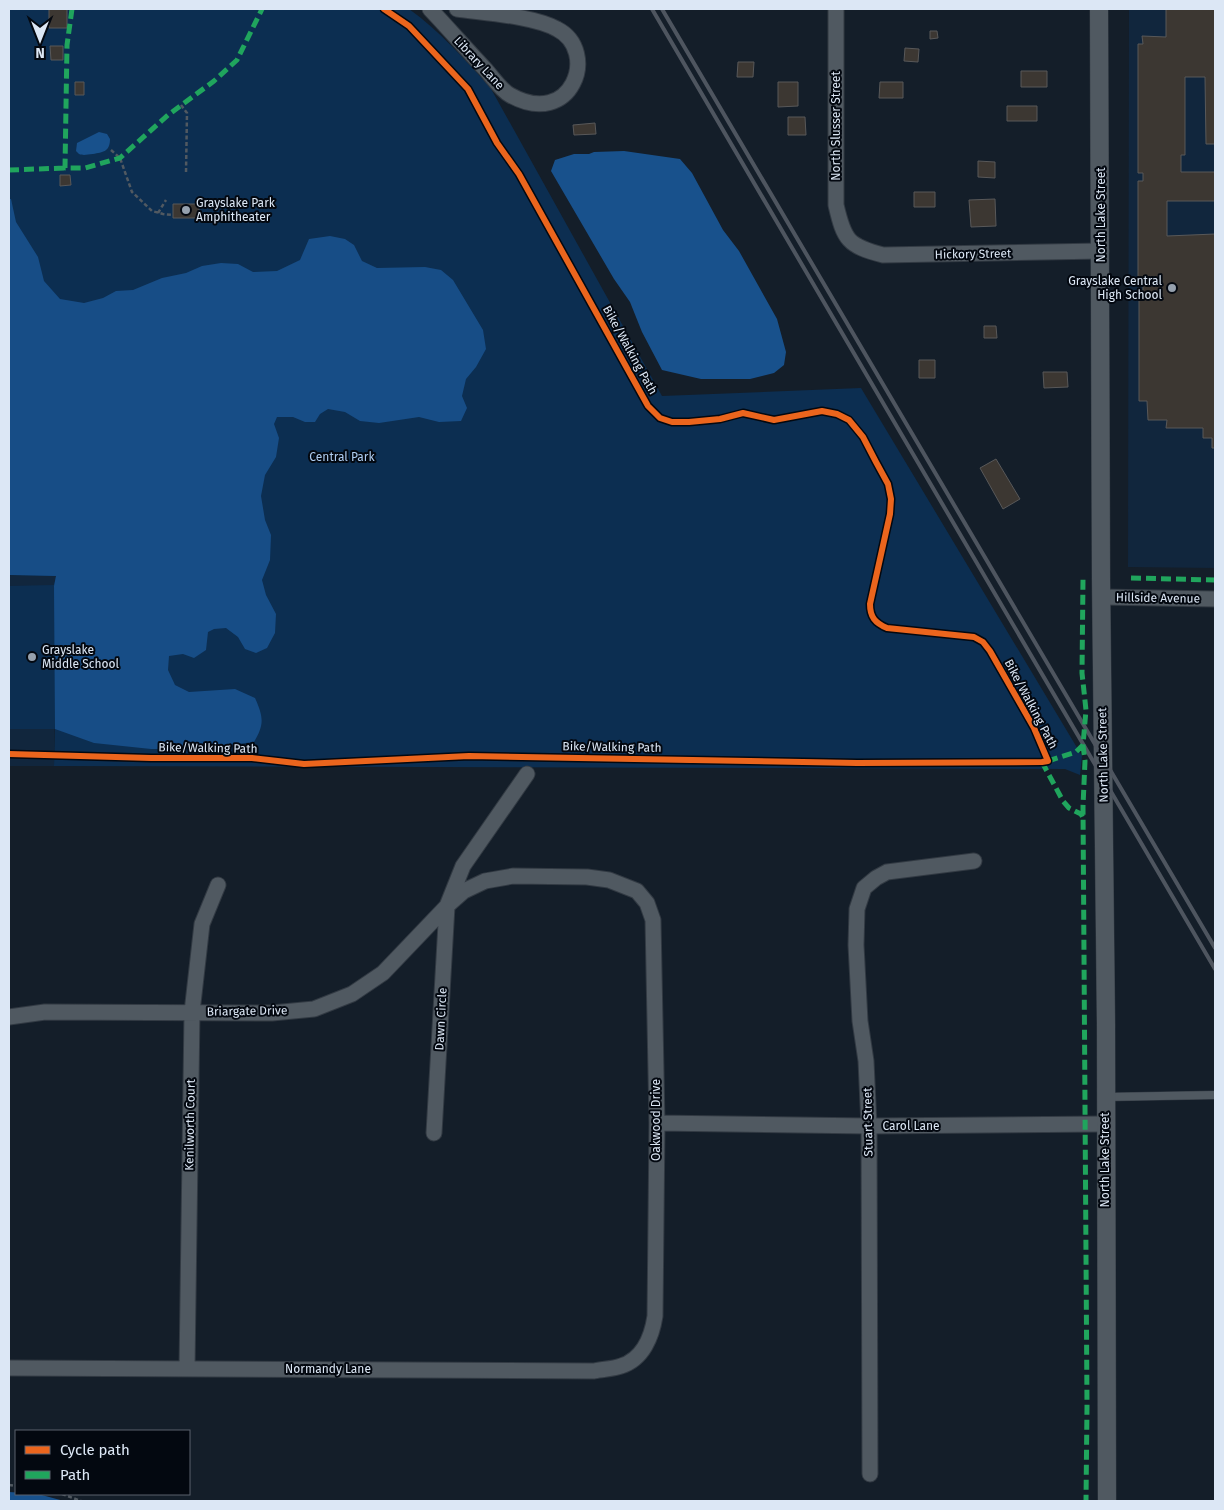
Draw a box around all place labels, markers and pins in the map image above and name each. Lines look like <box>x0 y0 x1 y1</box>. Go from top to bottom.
place label: Grayslake Park Amphitheater <box>196 196 276 224</box>
marker: Grayslake Park Amphitheater <box>180 204 192 216</box>
place label: Grayslake Central High School <box>1068 274 1162 302</box>
marker: Grayslake Central High School <box>1166 282 1178 294</box>
place label: Grayslake Middle School <box>42 643 120 671</box>
marker: Grayslake Middle School <box>26 651 38 663</box>

